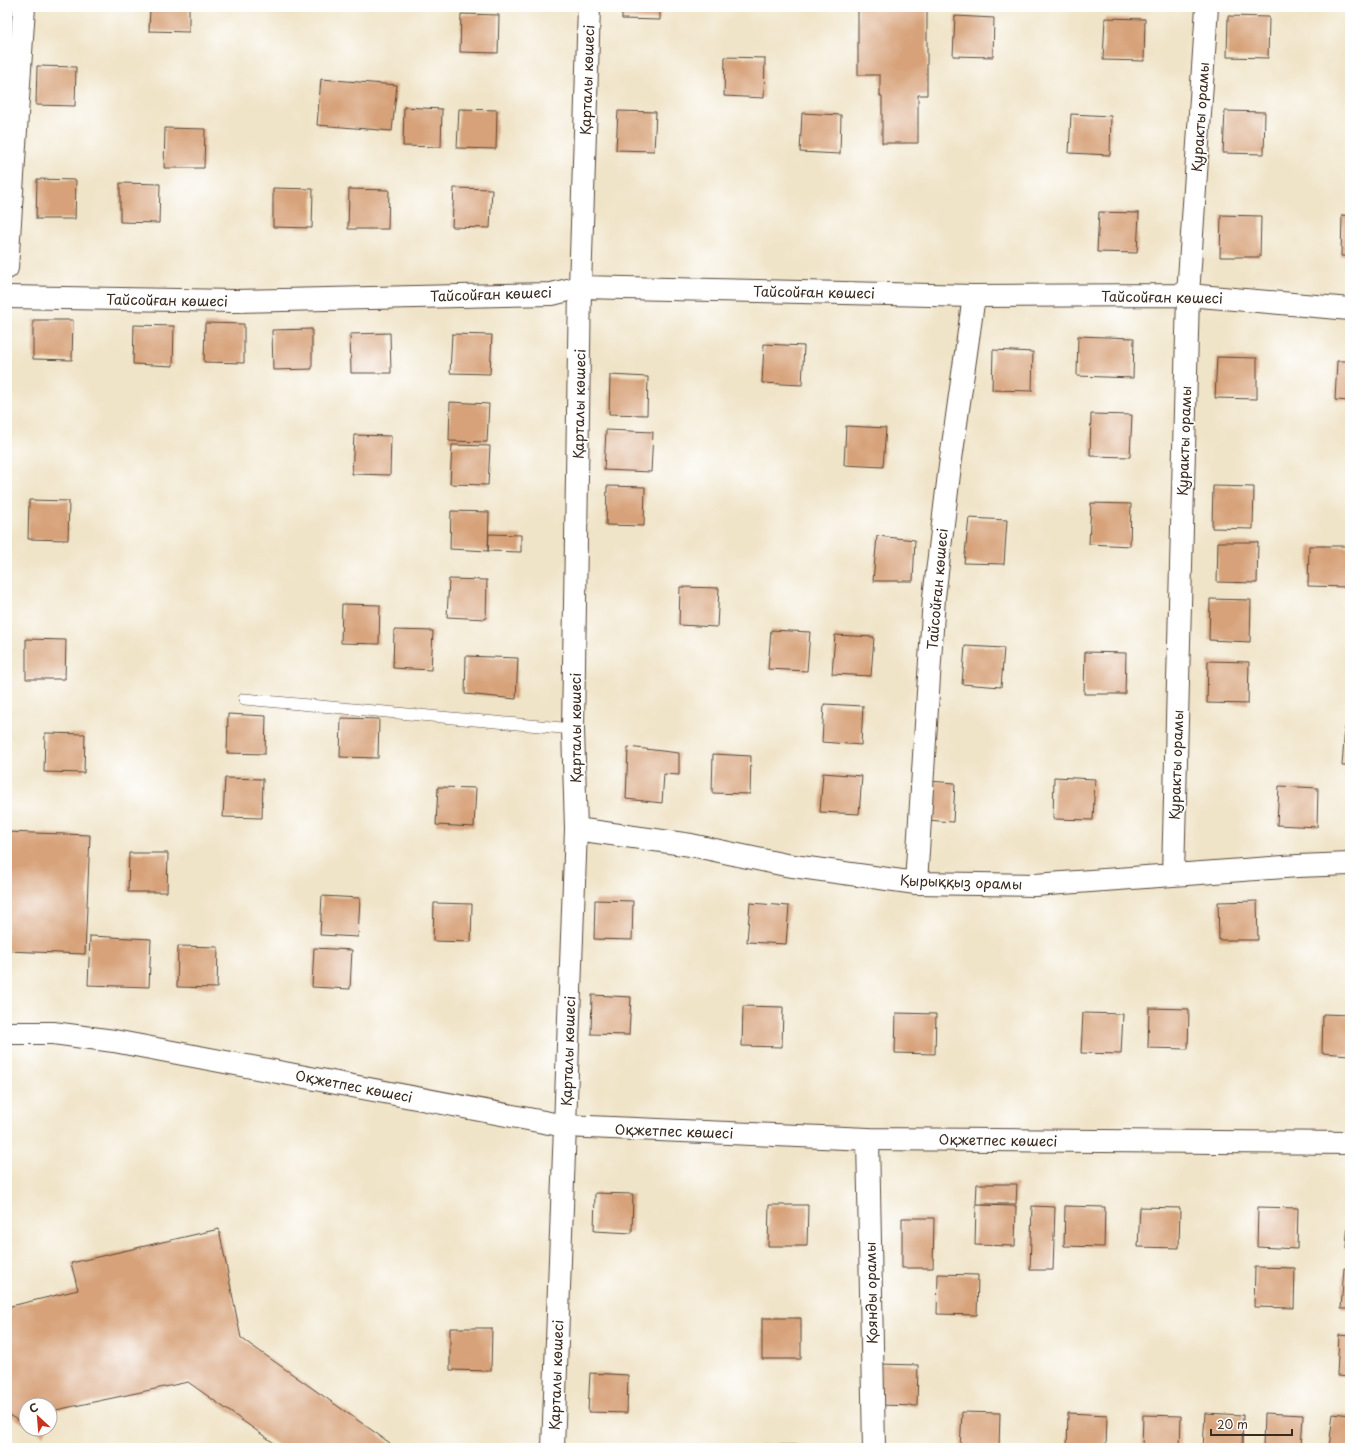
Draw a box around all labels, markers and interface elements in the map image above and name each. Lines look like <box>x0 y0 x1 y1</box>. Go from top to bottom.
street label: Қарталы көшесі <box>575 24 599 136</box>
street label: Қуракты орамы <box>1186 61 1214 173</box>
street label: Тайсойған көшесі <box>753 280 875 304</box>
street label: Тайсойған көшесі <box>430 281 552 307</box>
street label: Тайсойған көшесі <box>1101 285 1223 309</box>
street label: Тайсойған көшесі <box>106 288 228 312</box>
street label: Қарталы көшесі <box>568 349 590 459</box>
street label: Қуракты орамы <box>1172 386 1196 496</box>
street label: Тайсойған көшесі <box>921 527 953 651</box>
street label: Қарталы көшесі <box>565 673 586 783</box>
street label: Қуракты орамы <box>1164 710 1188 820</box>
street label: Қырыққыз орамы <box>899 869 1023 895</box>
street label: Қарталы көшесі <box>556 995 580 1107</box>
street label: Оқжетпес көшесі <box>294 1064 414 1108</box>
street label: Оқжетпес көшесі <box>614 1118 734 1144</box>
street label: Оқжетпес көшесі <box>938 1128 1058 1152</box>
street label: Қоянды орамы <box>860 1242 882 1344</box>
street label: Қарталы көшесі <box>544 1319 568 1431</box>
north arrow <box>18 1397 58 1437</box>
text: С <box>26 1398 41 1417</box>
scale bar <box>1211 1411 1292 1437</box>
text: 20 m <box>1217 1415 1248 1433</box>

